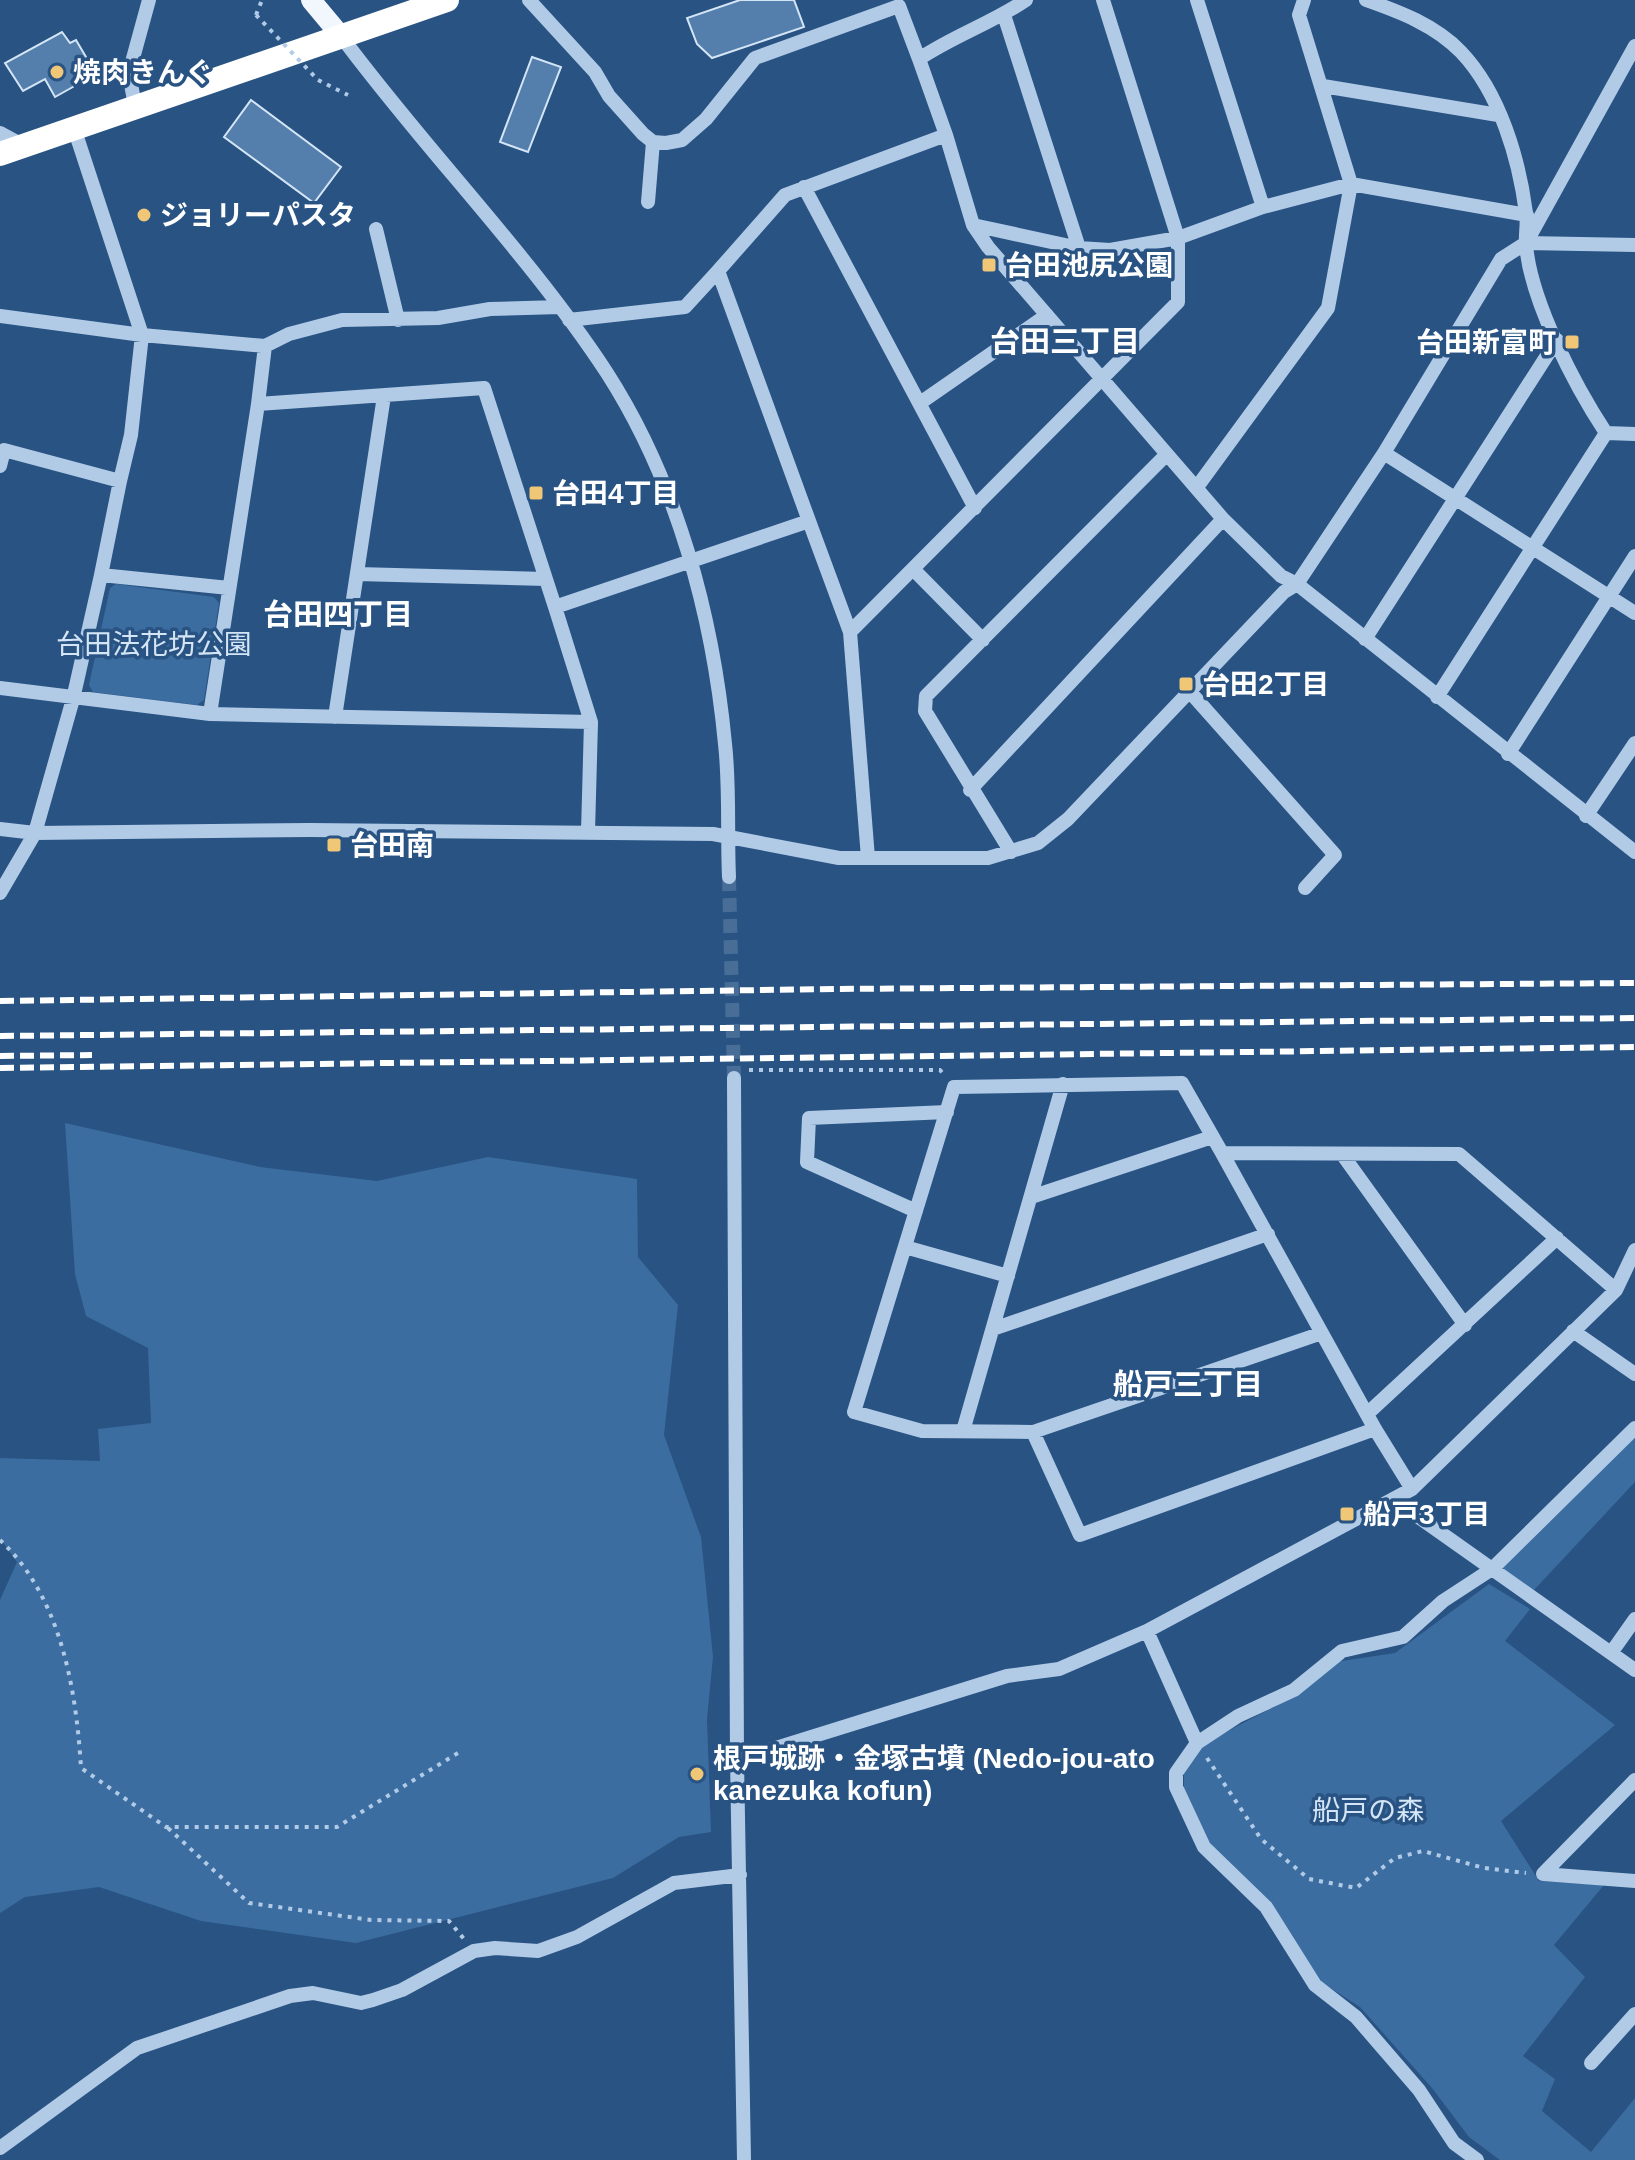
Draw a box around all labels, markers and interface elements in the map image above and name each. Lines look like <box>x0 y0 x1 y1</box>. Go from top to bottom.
place label: 焼肉きんぐ <box>73 57 213 88</box>
marker: 焼肉きんぐ <box>48 63 66 81</box>
place label: ジョリーパスタ <box>160 200 356 231</box>
marker: ジョリーパスタ <box>135 206 153 224</box>
place label: 台田池尻公園 <box>1005 250 1173 281</box>
marker: 台田池尻公園 <box>980 256 998 274</box>
district label: 台田三丁目 <box>990 325 1140 358</box>
place label: 台田新富町 <box>1416 327 1556 358</box>
marker: 台田新富町 <box>1563 333 1581 351</box>
place label: 台田4丁目 <box>552 478 680 509</box>
marker: 台田4丁目 <box>527 484 545 502</box>
district label: 台田四丁目 <box>263 598 413 631</box>
park label: 台田法花坊公園 <box>56 629 252 660</box>
place label: 台田2丁目 <box>1202 669 1330 700</box>
marker: 台田2丁目 <box>1177 675 1195 693</box>
place label: 台田南 <box>350 830 434 861</box>
marker: 台田南 <box>325 836 343 854</box>
district label: 船戸三丁目 <box>1113 1368 1263 1401</box>
place label: 船戸3丁目 <box>1363 1499 1491 1530</box>
marker: 船戸3丁目 <box>1338 1505 1356 1523</box>
place label: 根戸城跡・金塚古墳 (Nedo-jou-ato kanezuka kofun) <box>713 1743 1155 1806</box>
marker: 根戸城跡・金塚古墳 (Nedo-jou-ato kanezuka kofun) <box>688 1765 706 1783</box>
park label: 船戸の森 <box>1312 1795 1424 1826</box>

